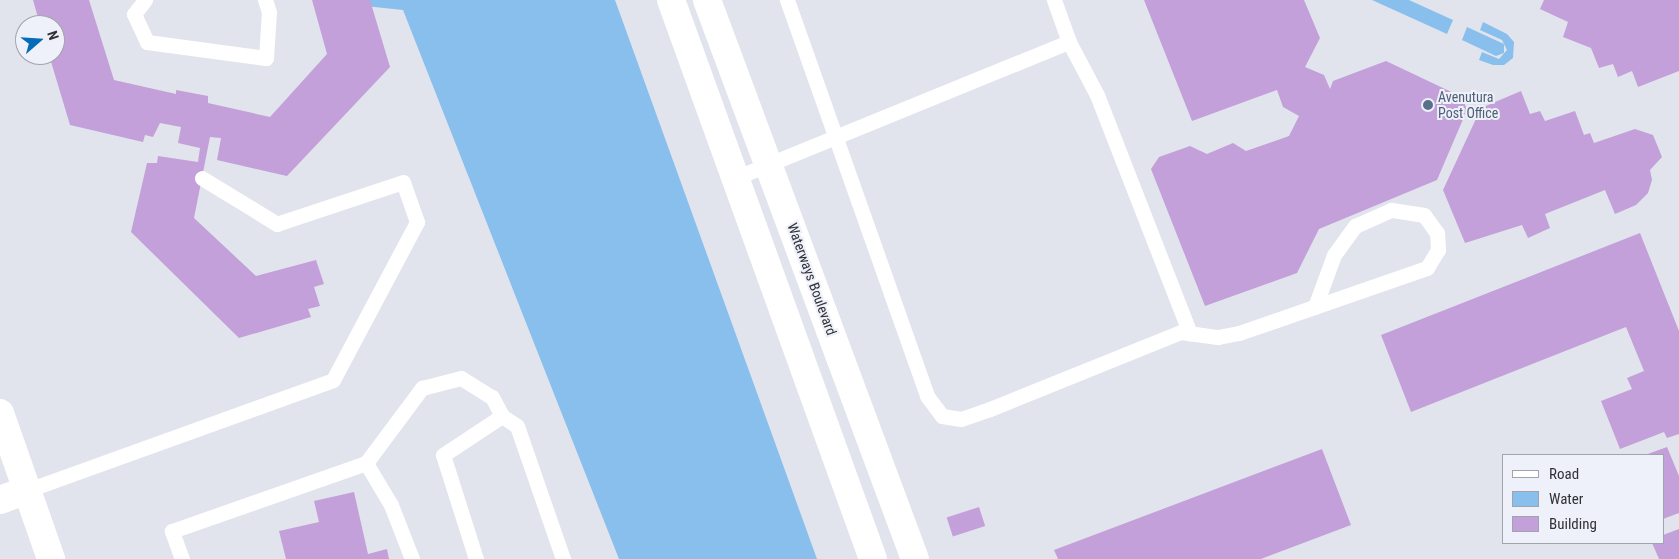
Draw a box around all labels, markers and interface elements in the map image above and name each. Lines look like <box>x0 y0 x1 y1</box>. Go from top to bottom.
north arrow <box>15 15 65 65</box>
text: N <box>44 29 62 42</box>
place label: Avenutura Post Office <box>1438 89 1498 121</box>
marker: Avenutura Post Office <box>1422 99 1434 111</box>
street label: Waterways Boulevard <box>784 221 840 337</box>
legend <box>1502 454 1664 544</box>
text: Road <box>1549 465 1579 483</box>
text: Water <box>1549 490 1583 508</box>
text: Building <box>1549 515 1597 533</box>

